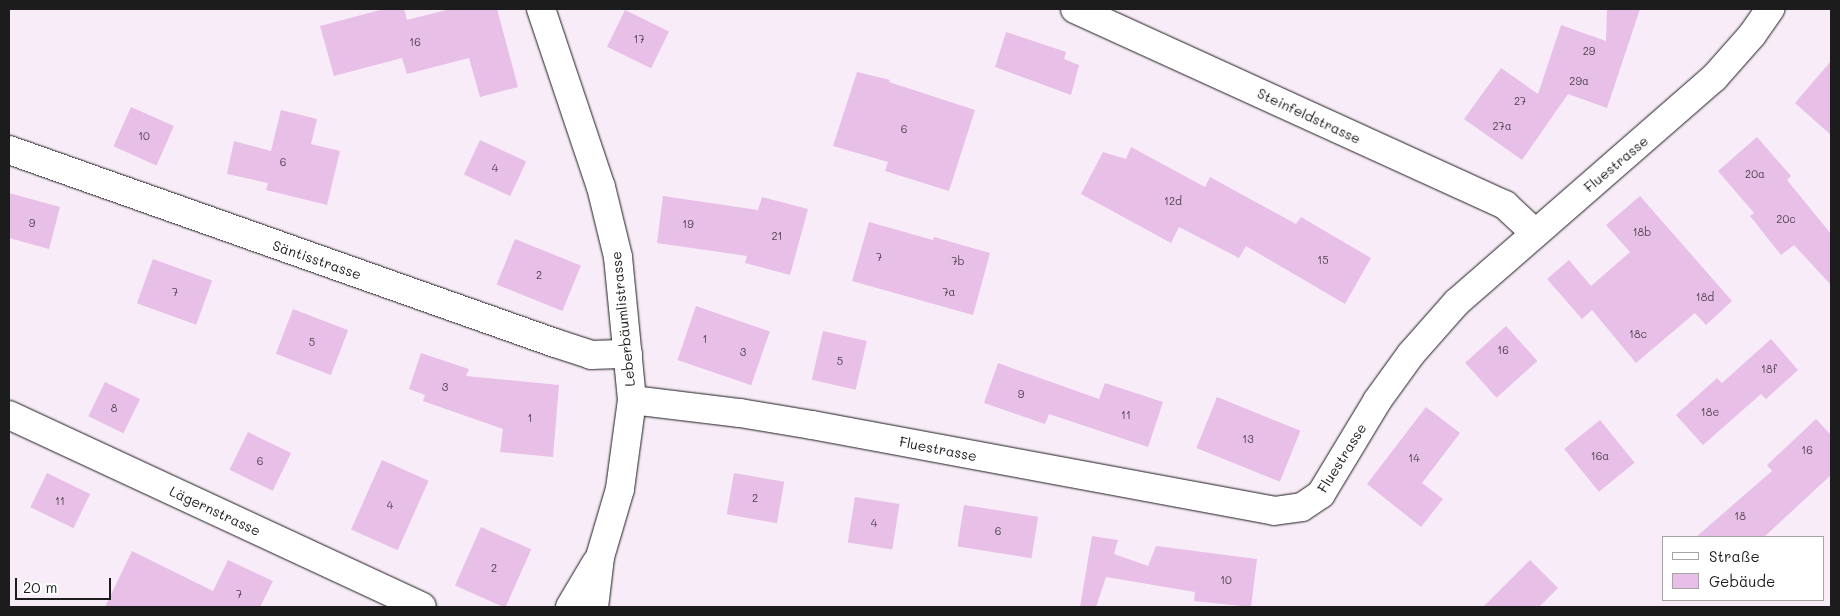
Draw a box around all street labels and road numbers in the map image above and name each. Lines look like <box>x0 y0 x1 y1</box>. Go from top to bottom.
street label: Steinfeldstrasse <box>1255 85 1363 147</box>
street label: Fluestrasse <box>1580 132 1652 196</box>
street label: Säntisstrasse <box>270 237 364 283</box>
street label: Leberbäumlistrasse <box>608 251 638 387</box>
street label: Fluestrasse <box>1314 420 1370 496</box>
street label: Fluestrasse <box>898 433 978 465</box>
street label: Lägernstrasse <box>167 483 263 539</box>

